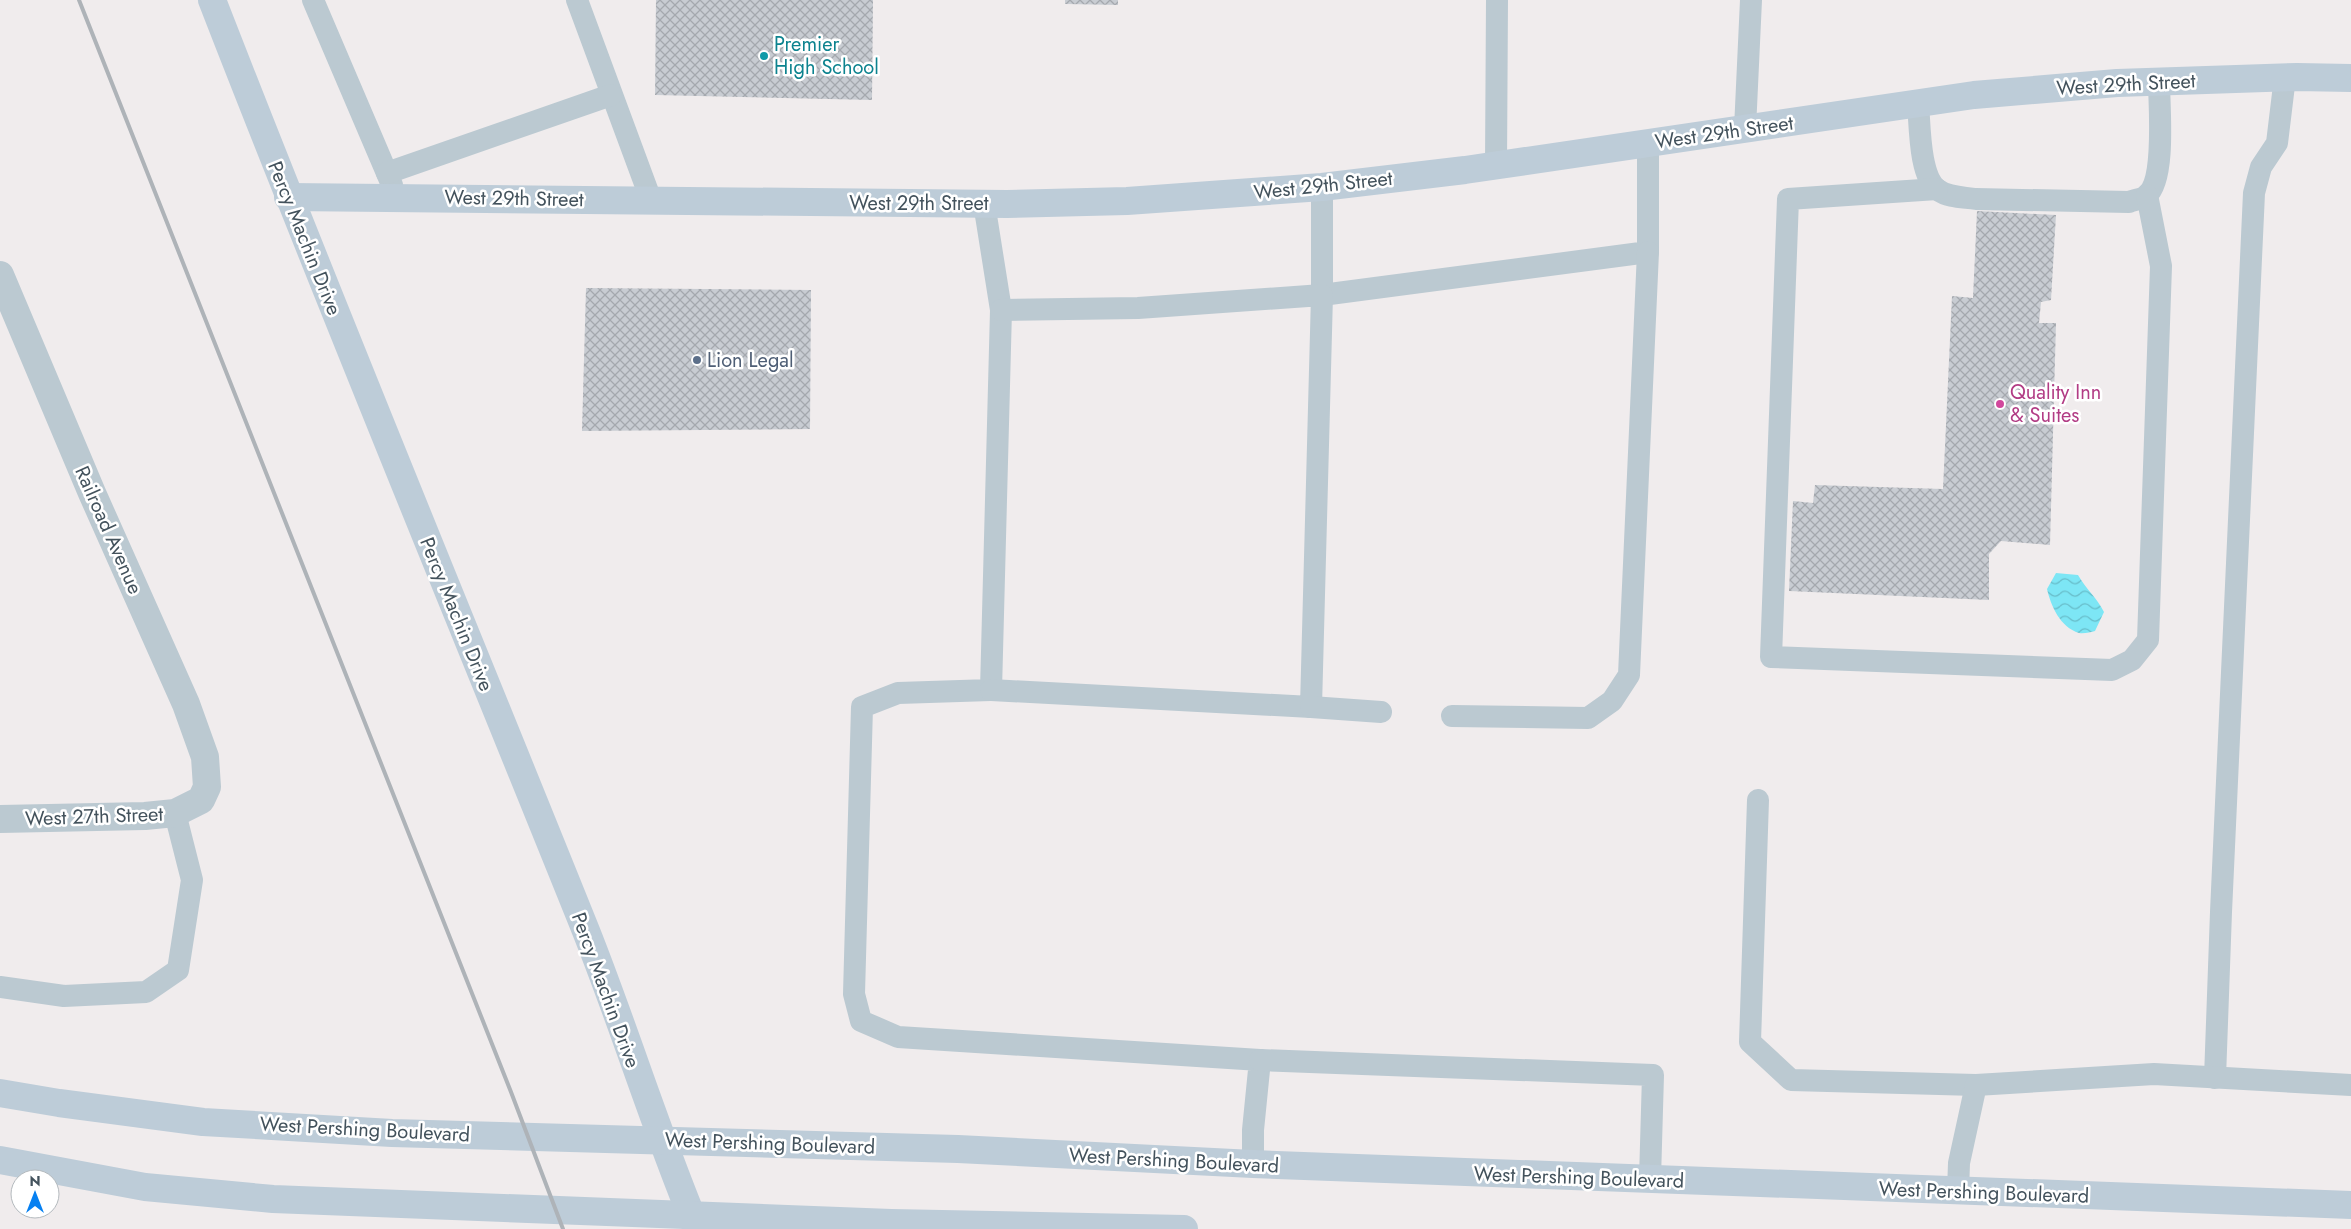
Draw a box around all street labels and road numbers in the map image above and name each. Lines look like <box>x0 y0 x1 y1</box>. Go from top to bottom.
street label: West 29th Street <box>2056 66 2197 103</box>
street label: West 29th Street <box>1653 108 1795 157</box>
street label: Percy Machin Drive <box>260 157 349 319</box>
street label: West 29th Street <box>1252 164 1394 207</box>
street label: West 29th Street <box>444 183 584 214</box>
street label: West 29th Street <box>849 189 989 218</box>
street label: Railroad Avenue <box>67 462 150 599</box>
street label: Percy Machin Drive <box>412 533 501 695</box>
street label: West 27th Street <box>24 800 164 833</box>
street label: Percy Machin Drive <box>564 908 647 1072</box>
street label: West Pershing Boulevard <box>259 1110 471 1149</box>
street label: West Pershing Boulevard <box>664 1125 876 1162</box>
street label: West Pershing Boulevard <box>1068 1141 1280 1180</box>
street label: West Pershing Boulevard <box>1473 1159 1685 1196</box>
street label: West Pershing Boulevard <box>1878 1174 2090 1211</box>

